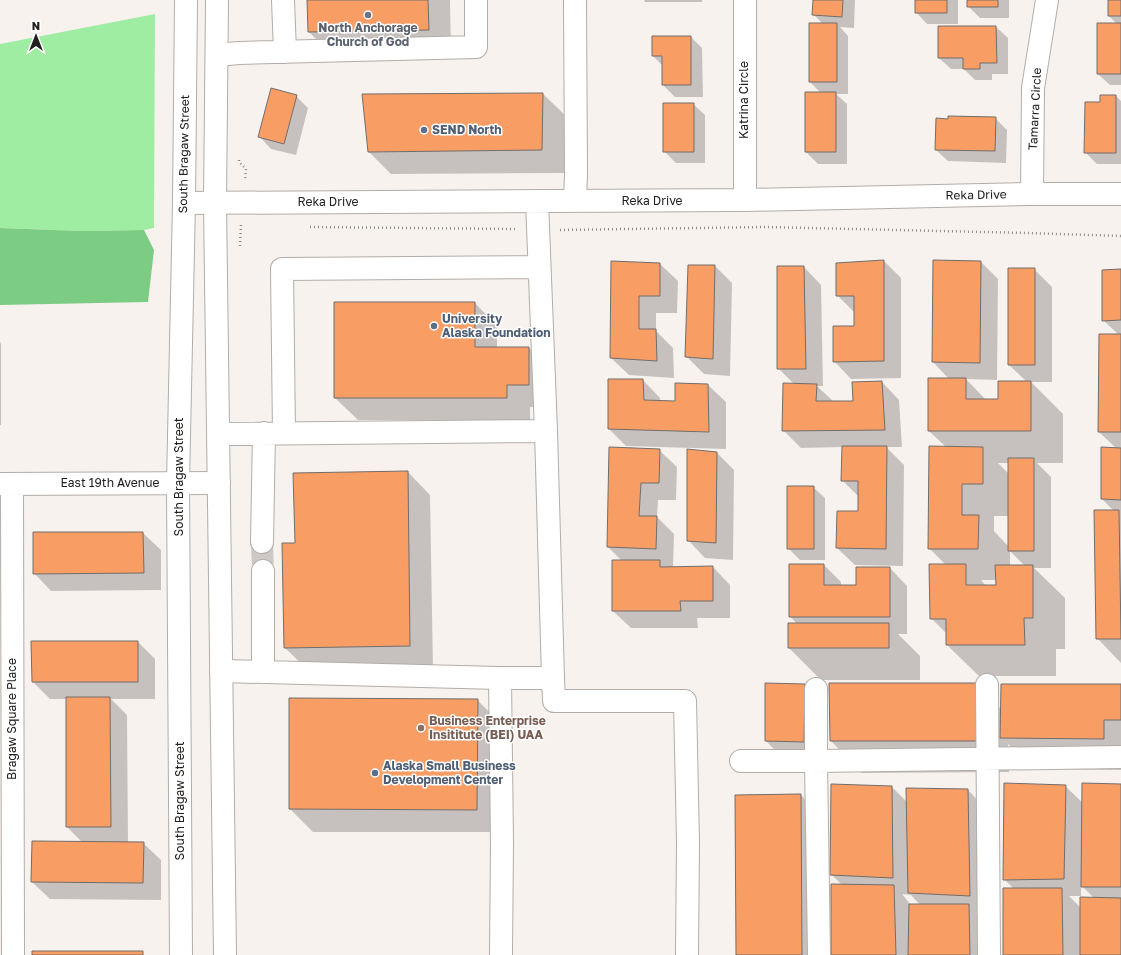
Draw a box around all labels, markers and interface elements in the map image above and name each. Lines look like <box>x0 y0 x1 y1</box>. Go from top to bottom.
marker: North Anchorage Church of God <box>363 10 373 20</box>
north arrow <box>16 16 56 56</box>
text: N <box>32 19 40 32</box>
place label: North Anchorage Church of God <box>318 20 418 49</box>
street label: Katrina Circle <box>736 61 751 139</box>
street label: Tamarra Circle <box>1025 67 1044 151</box>
street label: South Bragaw Street <box>175 94 192 214</box>
place label: SEND North <box>432 122 502 137</box>
marker: SEND North <box>419 125 429 135</box>
street label: Reka Drive <box>945 186 1007 203</box>
street label: Reka Drive <box>621 193 683 208</box>
street label: Reka Drive <box>297 194 359 209</box>
place label: University Alaska Foundation <box>442 311 550 340</box>
marker: University Alaska Foundation <box>429 321 439 331</box>
street label: South Bragaw Street <box>171 417 186 536</box>
street label: East 19th Avenue <box>61 475 159 490</box>
street label: Bragaw Square Place <box>4 658 19 780</box>
place label: Business Enterprise Insititute (BEI) UAA <box>429 713 546 742</box>
marker: Business Enterprise Insititute (BEI) UAA <box>416 723 426 733</box>
street label: South Bragaw Street <box>172 741 187 860</box>
place label: Alaska Small Business Development Center <box>383 758 516 787</box>
marker: Alaska Small Business Development Center <box>370 768 380 778</box>

